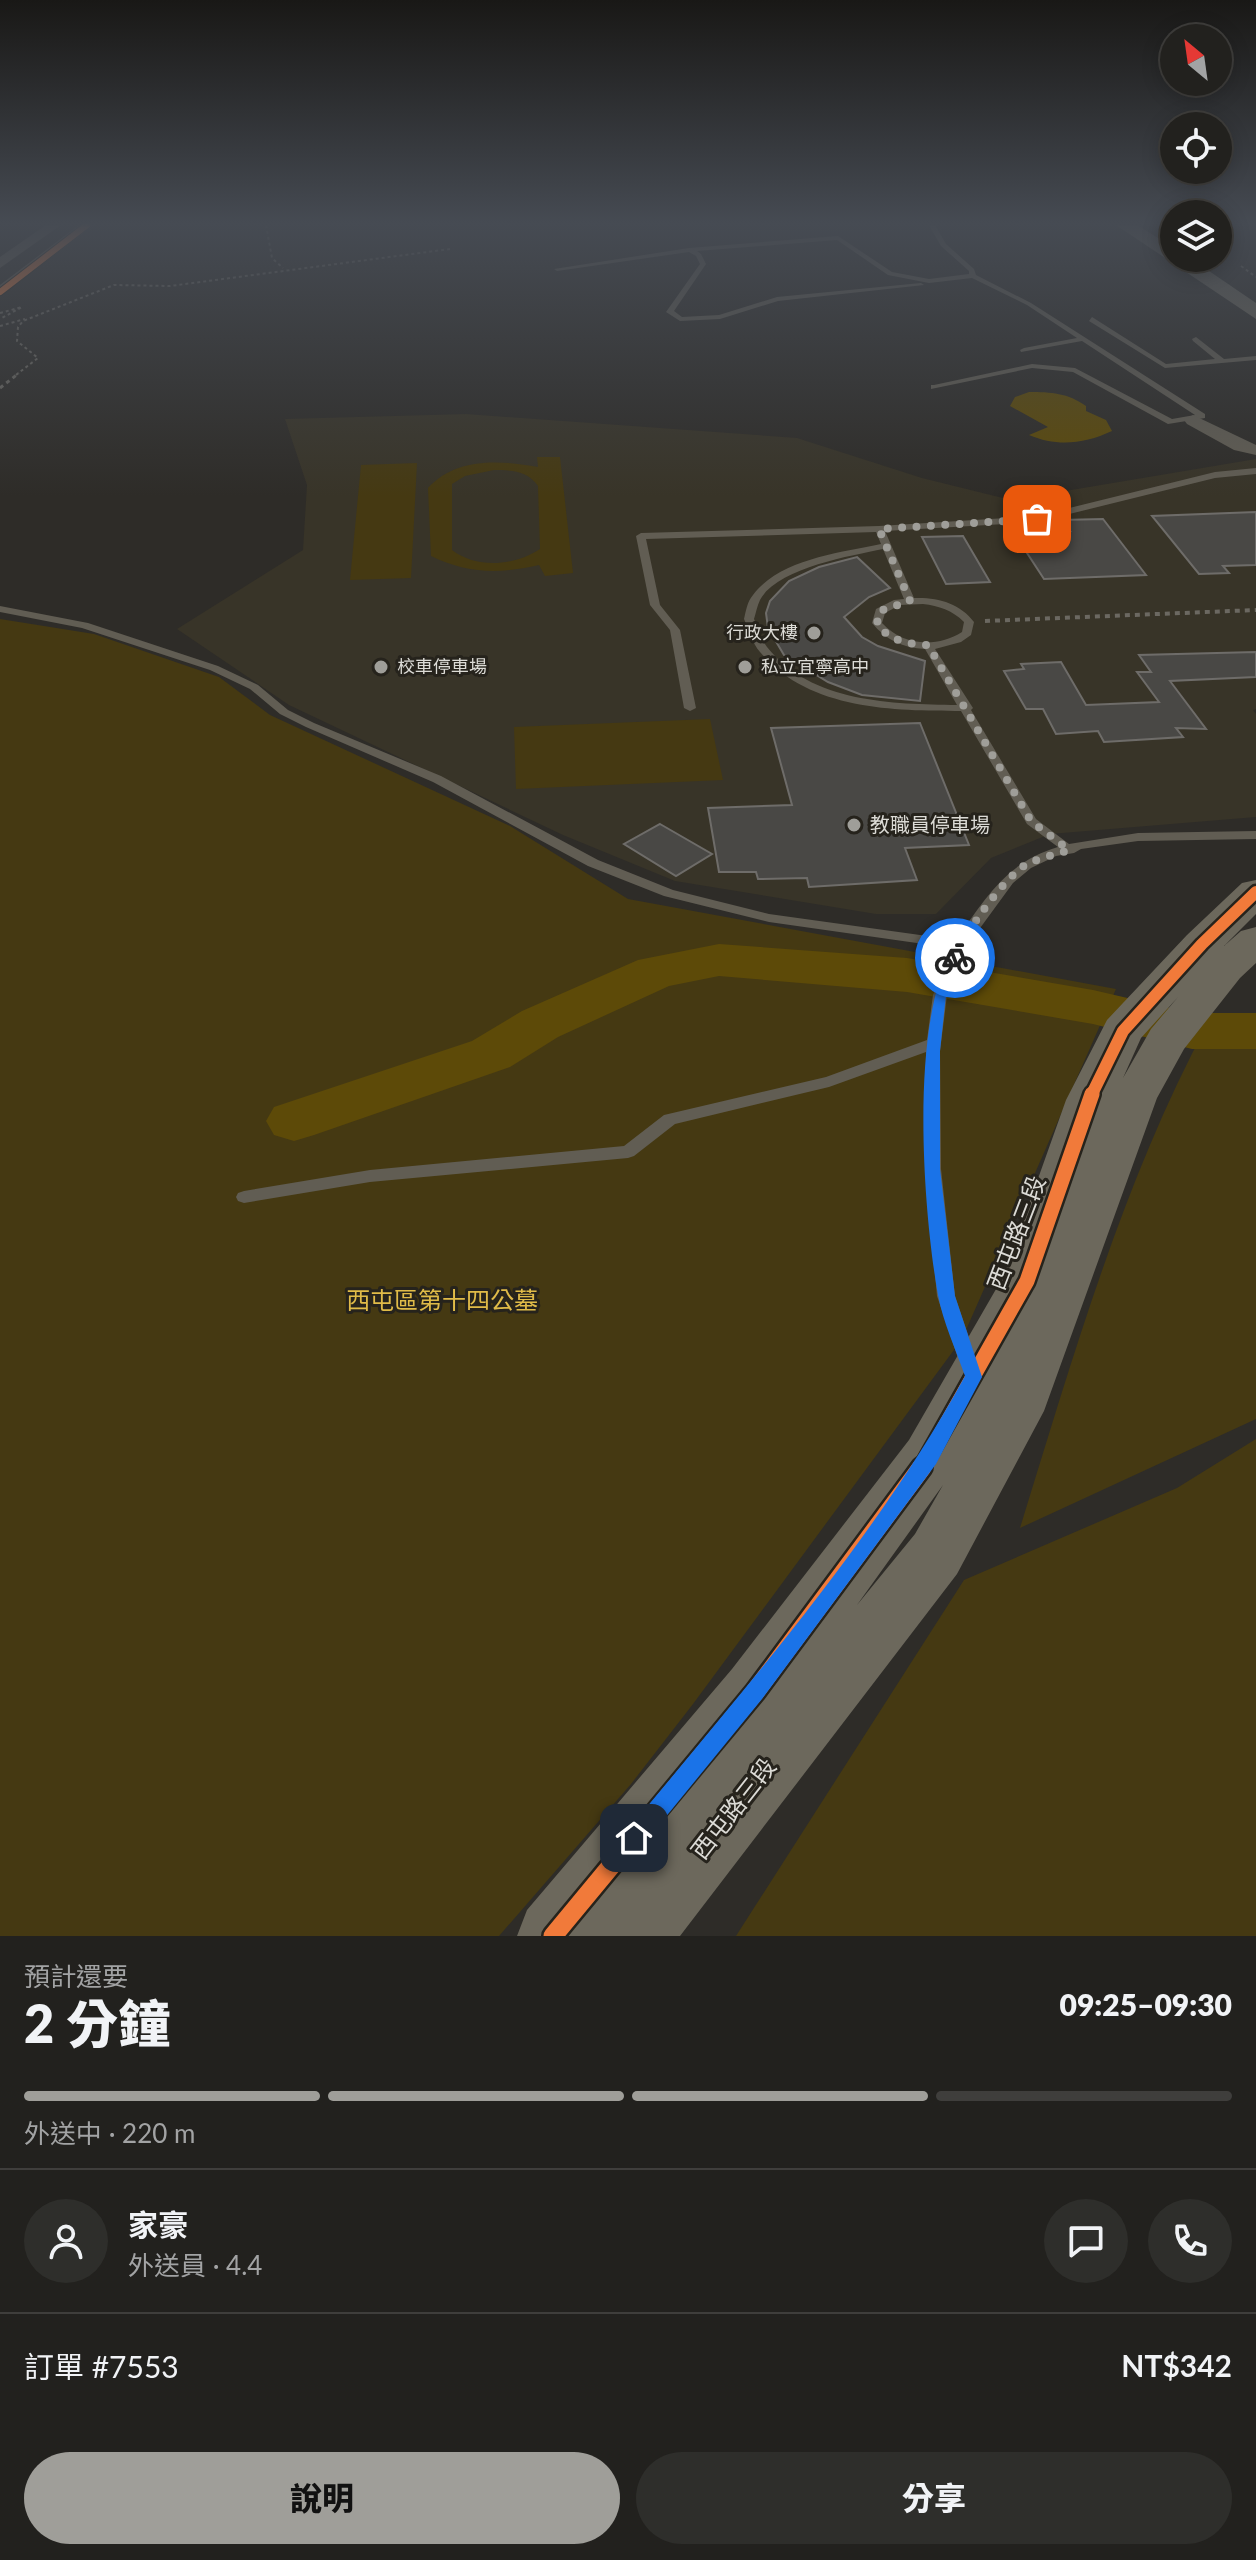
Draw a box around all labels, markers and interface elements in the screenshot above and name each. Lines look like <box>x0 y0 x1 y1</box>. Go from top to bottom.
north arrow <box>1160 24 1232 96</box>
map controls <box>1160 24 1232 272</box>
button: locate <box>1160 112 1232 184</box>
button: layers <box>1160 200 1232 272</box>
pin <box>1003 485 1071 553</box>
icon: bag <box>1015 497 1059 541</box>
place label: 行政大樓 <box>726 621 798 643</box>
marker: 行政大樓 <box>805 624 823 642</box>
place label: 校車停車場 <box>397 655 487 677</box>
place label: 私立宜寧高中 <box>761 655 869 677</box>
marker: 校車停車場 <box>372 658 390 676</box>
marker: 私立宜寧高中 <box>736 658 754 676</box>
place label: 教職員停車場 <box>870 812 990 836</box>
marker: 教職員停車場 <box>845 816 863 834</box>
courier <box>915 918 995 998</box>
icon: bike <box>933 936 977 980</box>
street label: 西屯路三段 <box>981 1171 1051 1294</box>
park label: 西屯區第十四公墓 <box>346 1285 538 1314</box>
street label: 西屯路三段 <box>684 1752 781 1864</box>
pin <box>600 1804 668 1872</box>
icon: home <box>612 1816 656 1860</box>
text: 預計還要 <box>24 1960 128 1992</box>
text: 09:25–09:30 <box>1059 1986 1232 2022</box>
text: 2 分鐘 <box>24 1992 170 2054</box>
text: 外送中 · 220 m <box>24 2117 195 2149</box>
button: person <box>24 2199 108 2283</box>
button: chat <box>1044 2199 1128 2283</box>
button: phone <box>1148 2199 1232 2283</box>
text: 家豪 <box>128 2206 188 2242</box>
text: 外送員 · 4.4 <box>128 2249 262 2281</box>
text: NT$342 <box>1121 2347 1232 2383</box>
text: 訂單 #7553 <box>24 2348 179 2384</box>
button: 說明 <box>24 2452 620 2544</box>
button: 分享 <box>636 2452 1232 2544</box>

